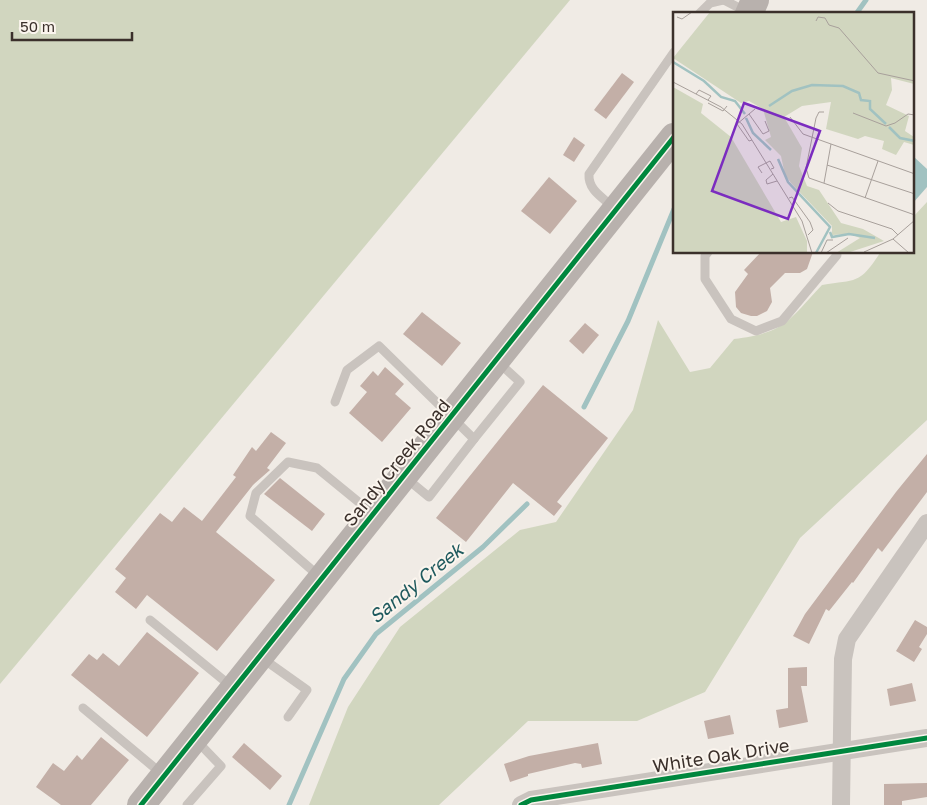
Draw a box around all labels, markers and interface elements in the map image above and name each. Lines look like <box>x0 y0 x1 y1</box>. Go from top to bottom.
scale bar <box>12 10 132 42</box>
inset map <box>673 12 914 254</box>
text: 50 m <box>20 17 55 35</box>
street label: Sandy Creek Road <box>338 394 454 530</box>
water label: Sandy Creek <box>364 536 469 628</box>
street label: White Oak Drive <box>651 733 791 777</box>

